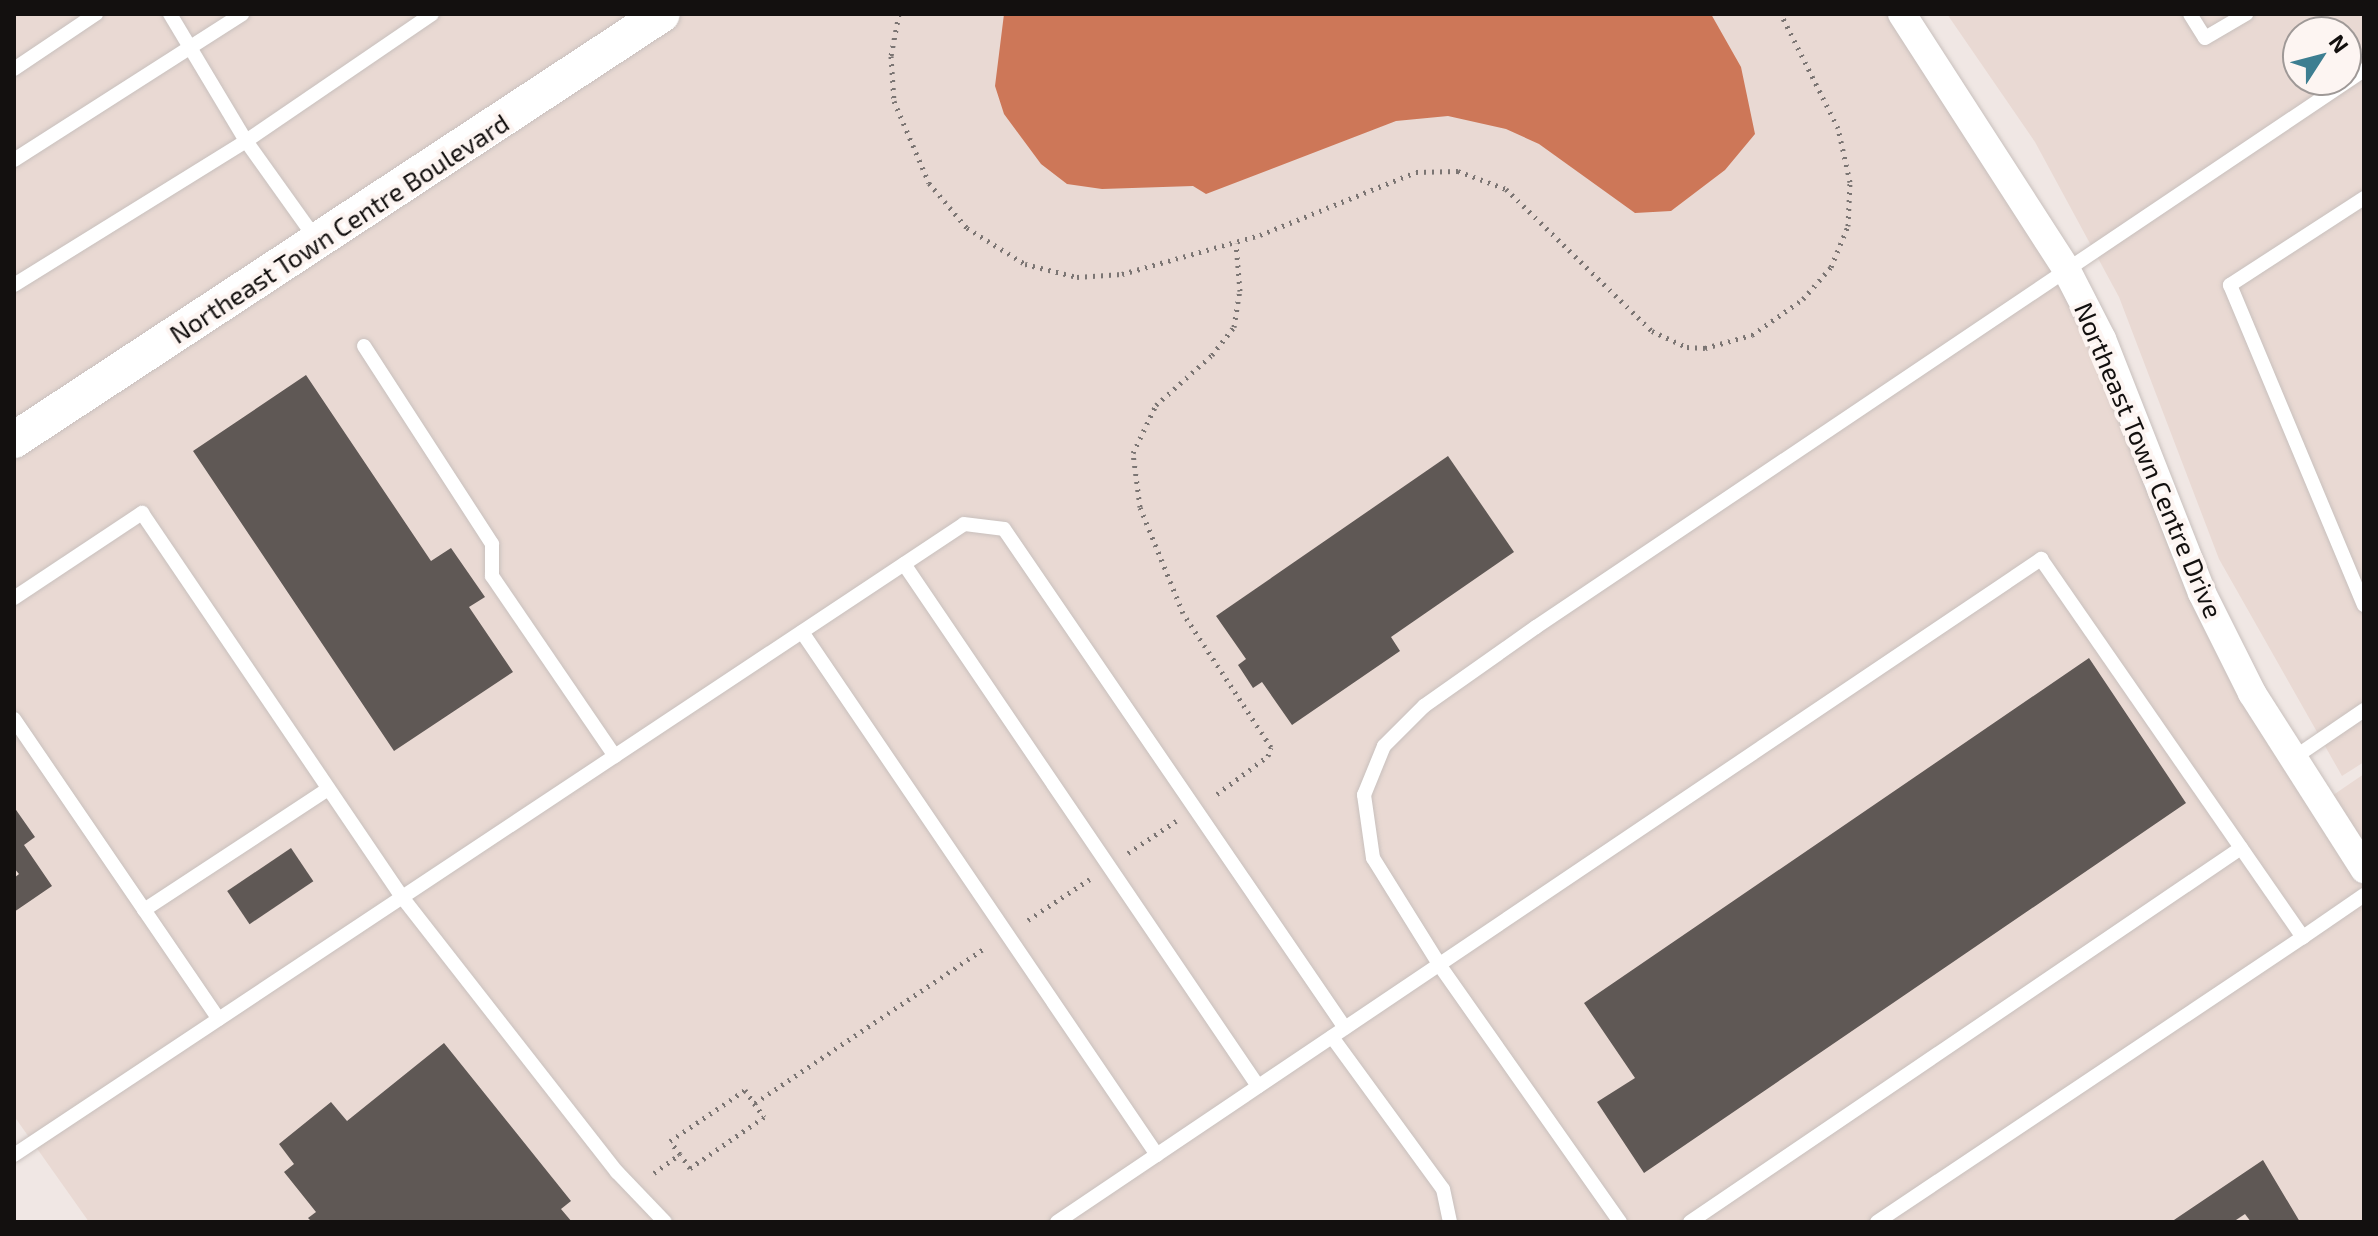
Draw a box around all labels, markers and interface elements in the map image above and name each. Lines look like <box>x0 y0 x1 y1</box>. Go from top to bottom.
north arrow <box>2282 16 2362 96</box>
text: N <box>2325 29 2355 57</box>
street label: Northeast Town Centre Boulevard <box>163 106 515 350</box>
street label: Northeast Town Centre Drive <box>2068 297 2230 623</box>

